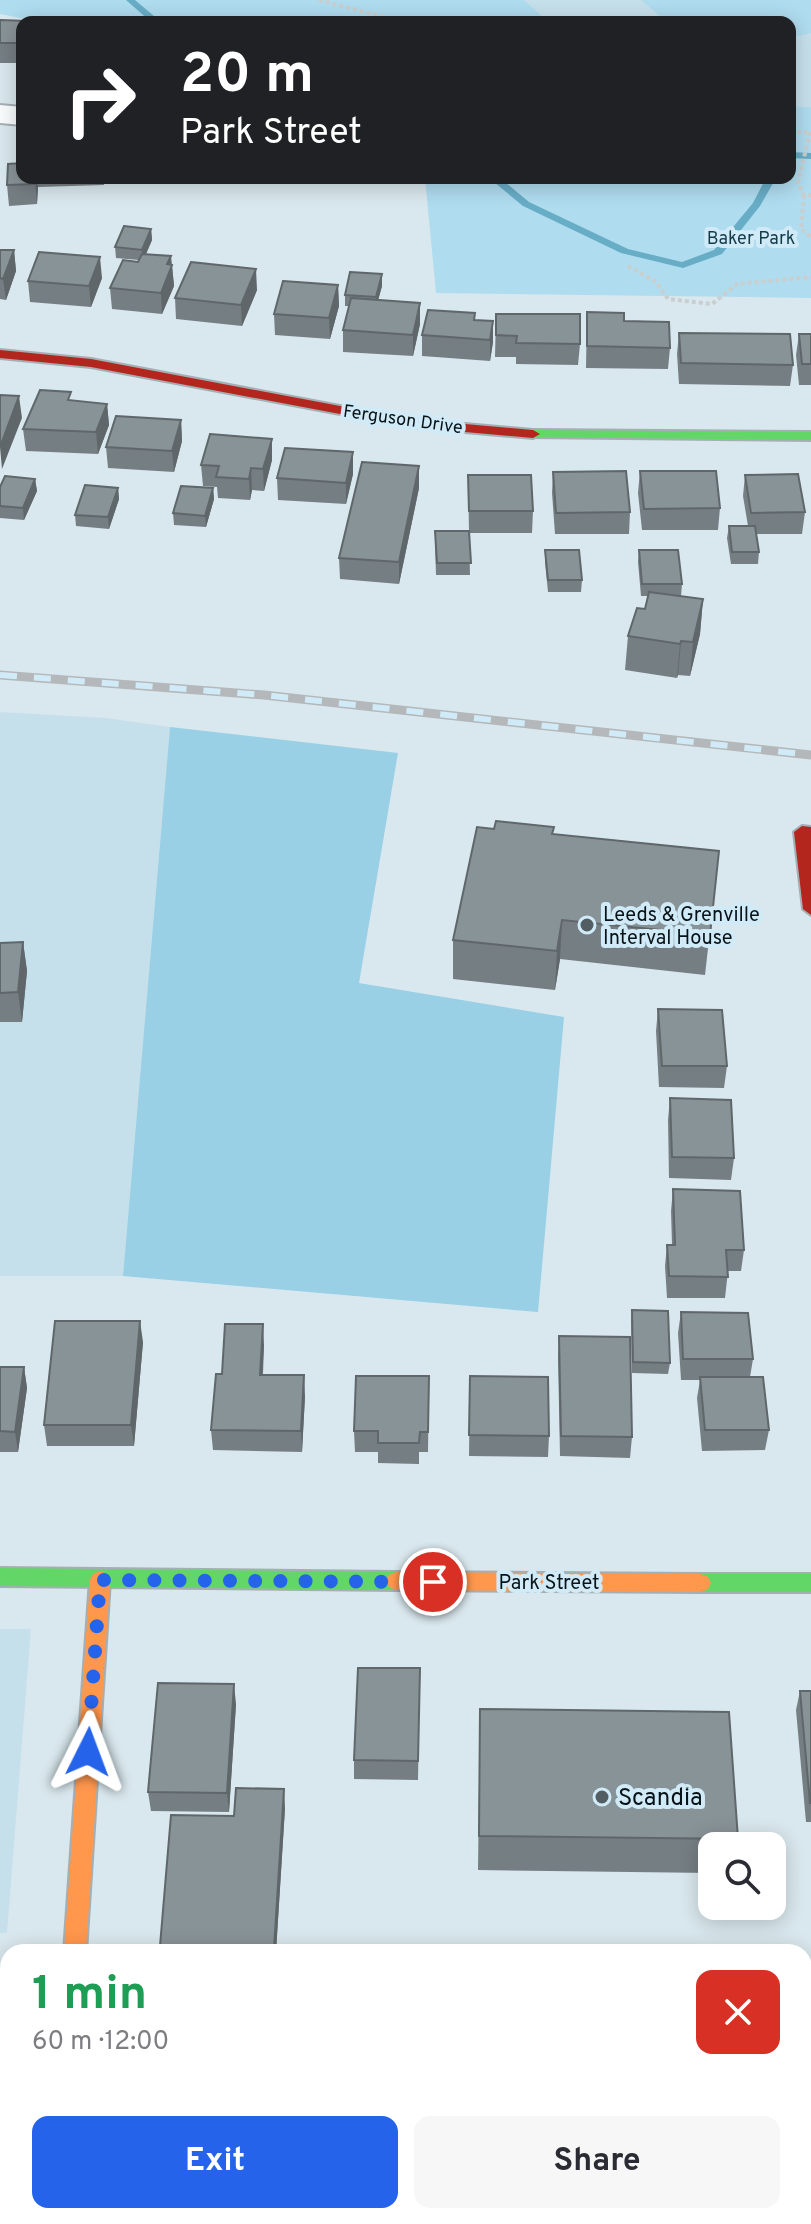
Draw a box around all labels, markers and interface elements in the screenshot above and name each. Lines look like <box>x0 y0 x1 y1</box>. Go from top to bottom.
text: 20 m <box>180 42 314 112</box>
icon: right <box>48 48 152 152</box>
text: Park Street <box>180 111 362 157</box>
park label: Baker Park <box>707 228 795 251</box>
street label: Ferguson Drive <box>341 401 464 440</box>
place label: Leeds & Grenville Interval House <box>603 903 760 952</box>
marker: Leeds & Grenville Interval House <box>578 916 596 934</box>
pin <box>399 1548 467 1616</box>
icon: arrive <box>411 1560 455 1604</box>
street label: Park Street <box>498 1571 600 1597</box>
position arrow <box>46 1710 130 1794</box>
place label: Scandia <box>618 1784 703 1814</box>
marker: Scandia <box>593 1788 611 1806</box>
map controls <box>698 1832 786 1920</box>
button: search <box>698 1832 786 1920</box>
text: 1 min <box>32 1966 147 2026</box>
button: close <box>696 1970 780 2054</box>
text: 60 m · 12:00 <box>32 2026 169 2059</box>
button: Exit <box>32 2116 398 2208</box>
button: Share <box>414 2116 780 2208</box>

